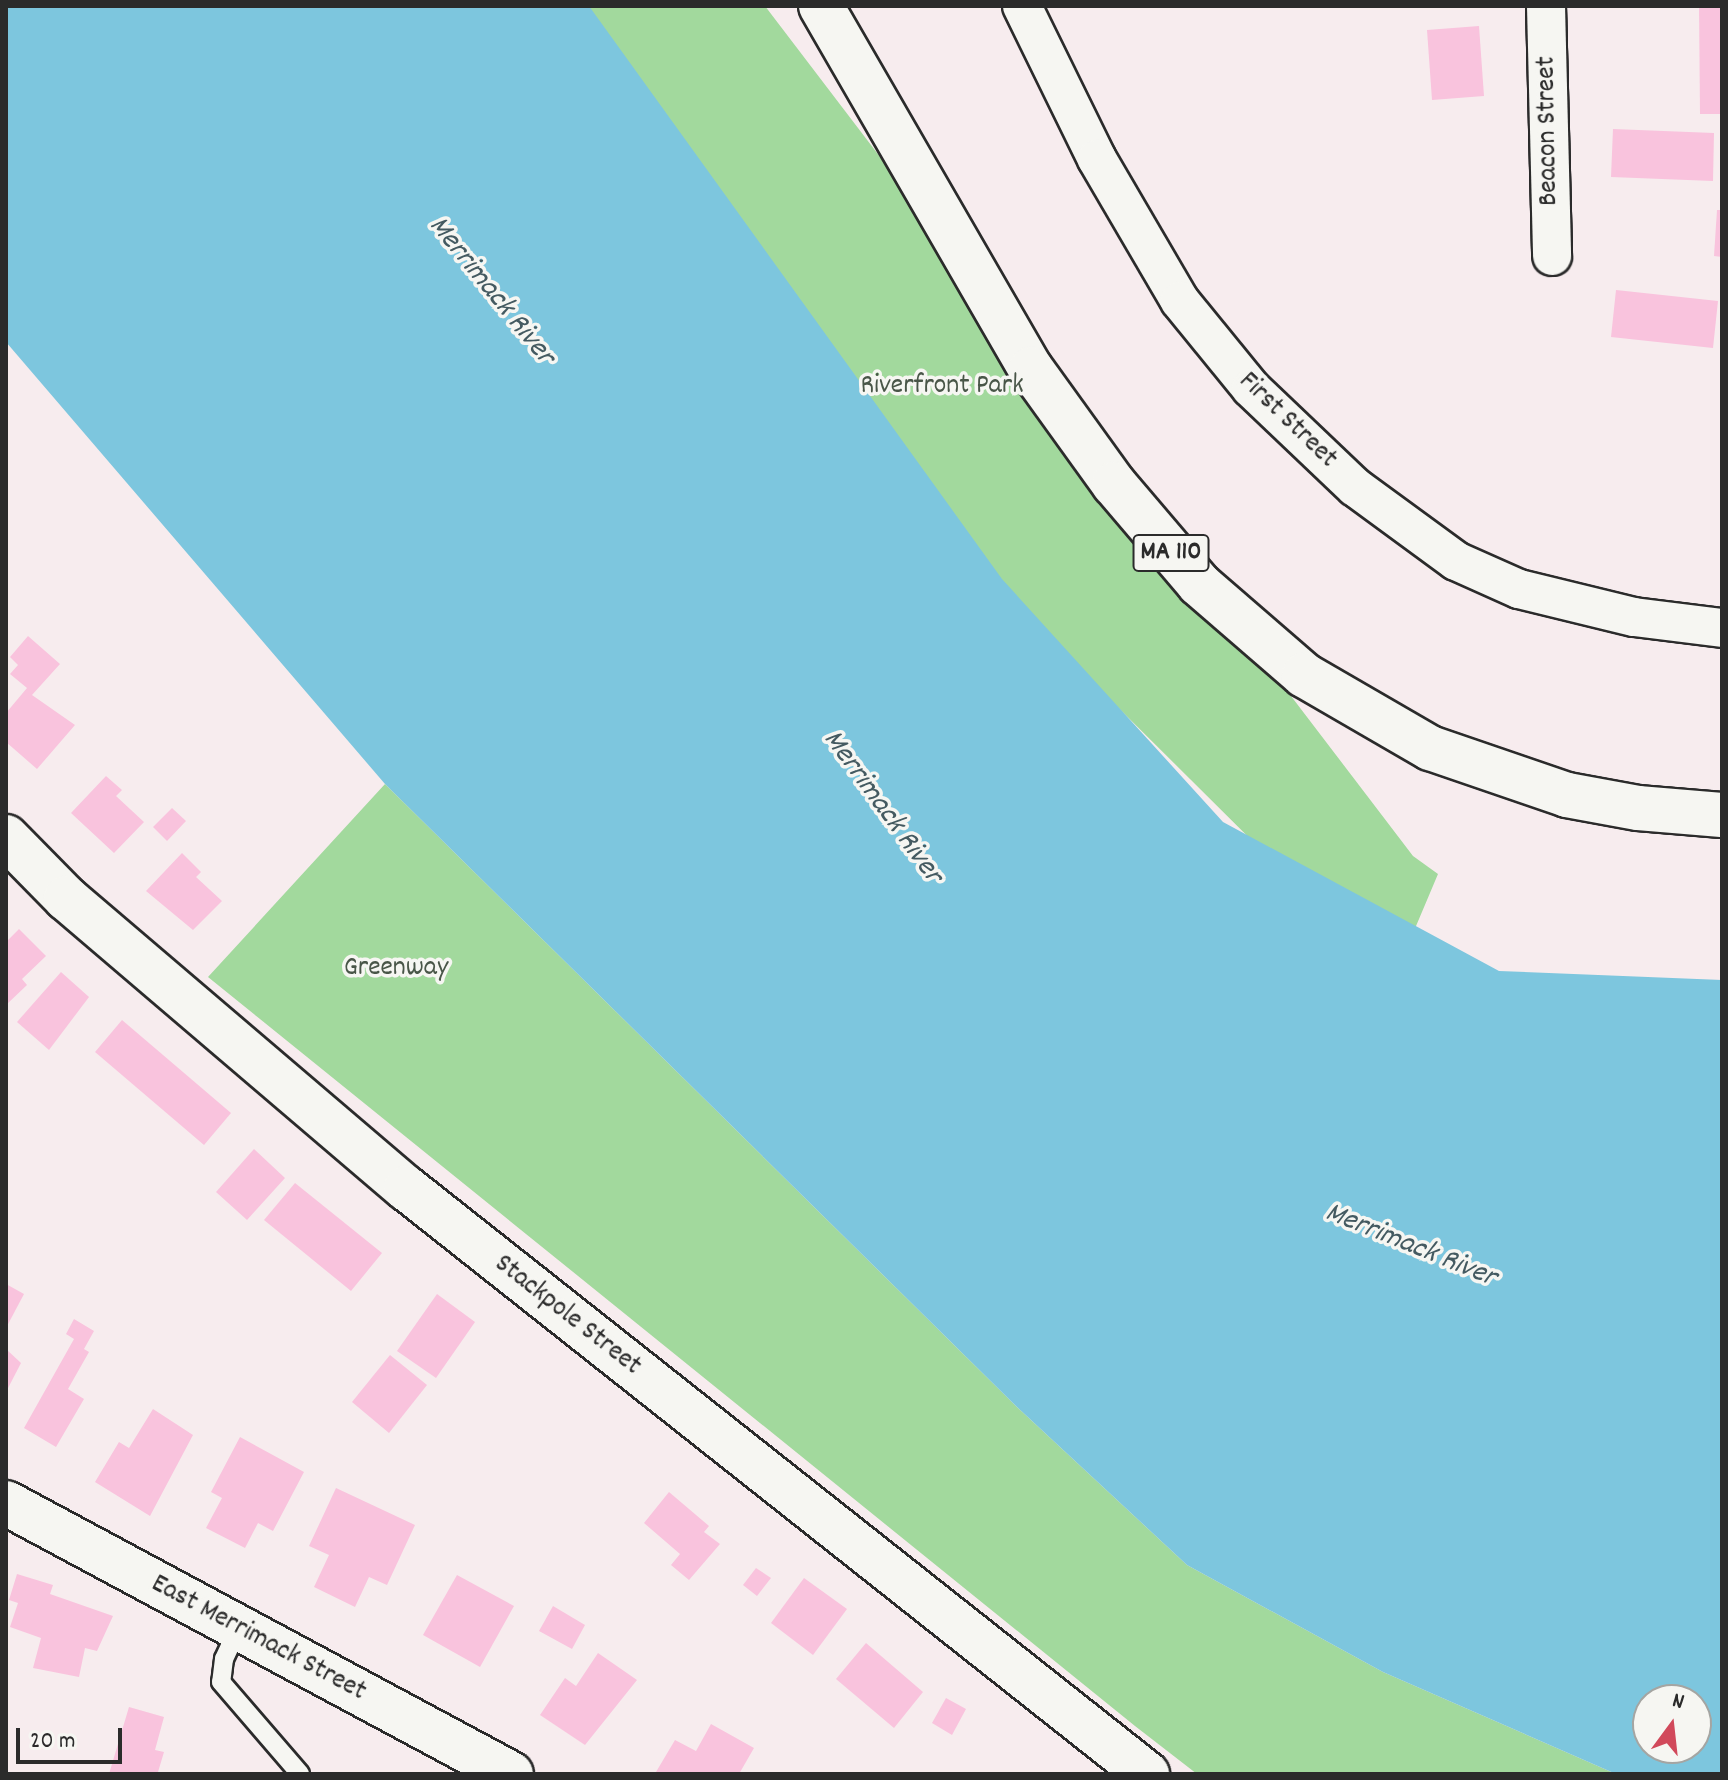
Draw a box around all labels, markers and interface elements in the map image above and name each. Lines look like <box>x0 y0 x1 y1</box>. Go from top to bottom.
street label: Beacon Street <box>1531 56 1567 206</box>
water label: Merrimack River <box>419 210 561 374</box>
street label: First Street <box>1231 366 1343 476</box>
park label: Riverfront Park <box>860 370 1024 404</box>
road number: MA 110 <box>1131 531 1211 575</box>
water label: Merrimack River <box>813 724 949 892</box>
park label: Greenway <box>344 952 448 986</box>
water label: Merrimack River <box>1319 1196 1501 1298</box>
street label: Stackpole Street <box>487 1248 647 1384</box>
street label: East Merrimack Street <box>145 1568 371 1710</box>
north arrow <box>1632 1684 1712 1764</box>
text: N <box>1669 1686 1687 1719</box>
scale bar <box>20 1712 126 1762</box>
text: 20 m <box>30 1725 76 1759</box>

